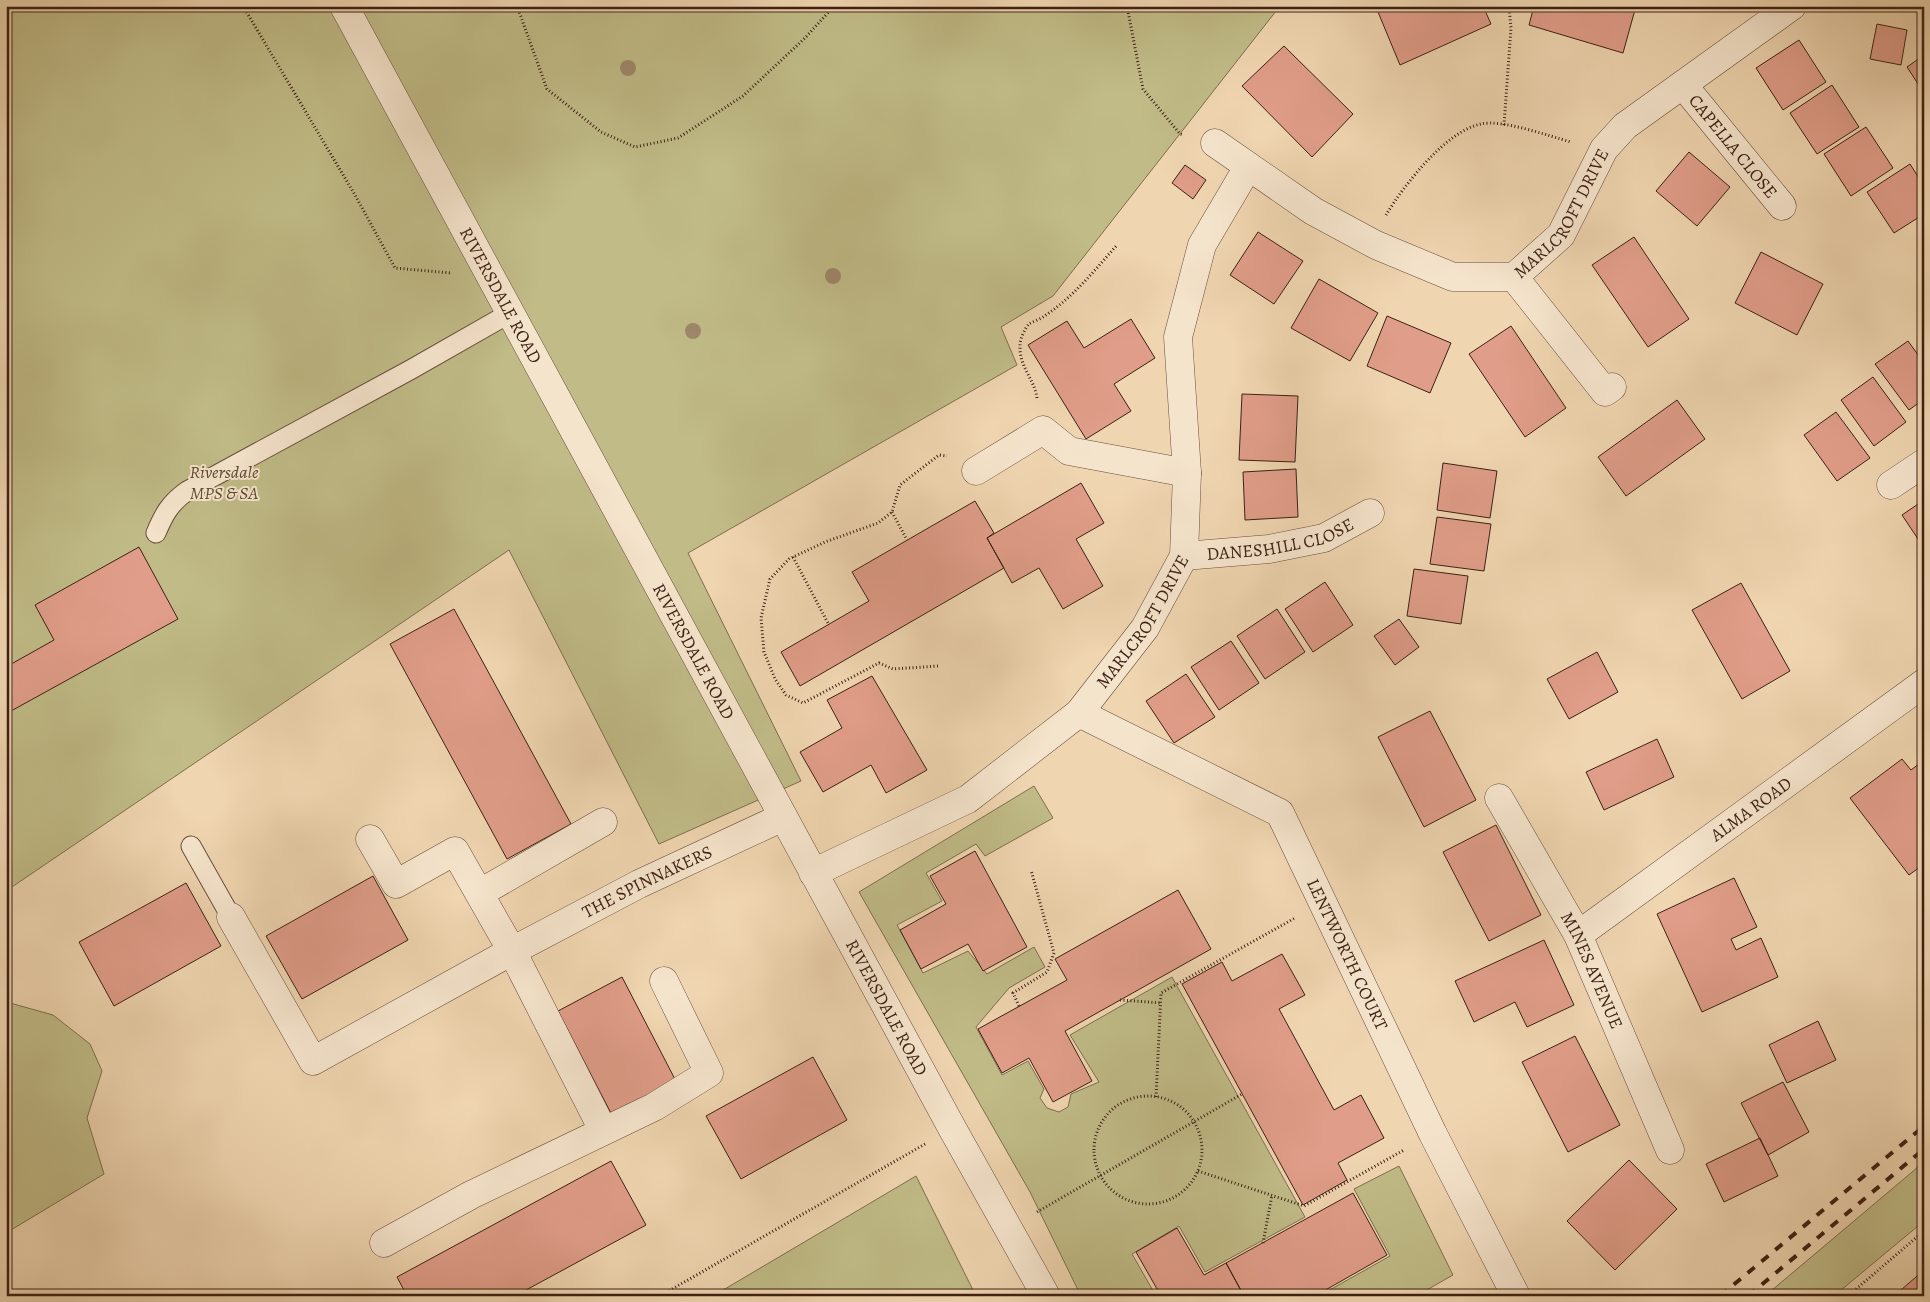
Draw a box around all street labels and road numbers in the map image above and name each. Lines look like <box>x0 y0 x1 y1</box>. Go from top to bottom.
street label: CAPELLA CLOSE <box>1683 89 1783 203</box>
street label: MARLCROFT DRIVE <box>1508 145 1614 284</box>
street label: RIVERSDALE ROAD <box>454 223 547 368</box>
street label: DANESHILL CLOSE <box>1206 512 1358 566</box>
street label: MARLCROFT DRIVE <box>1091 550 1194 693</box>
street label: RIVERSDALE ROAD <box>647 579 740 724</box>
street label: ALMA ROAD <box>1705 771 1797 847</box>
street label: THE SPINNAKERS <box>578 840 716 924</box>
street label: LENTWORTH COURT <box>1301 875 1394 1034</box>
street label: MINES AVENUE <box>1555 907 1629 1032</box>
street label: RIVERSDALE ROAD <box>840 935 933 1080</box>

